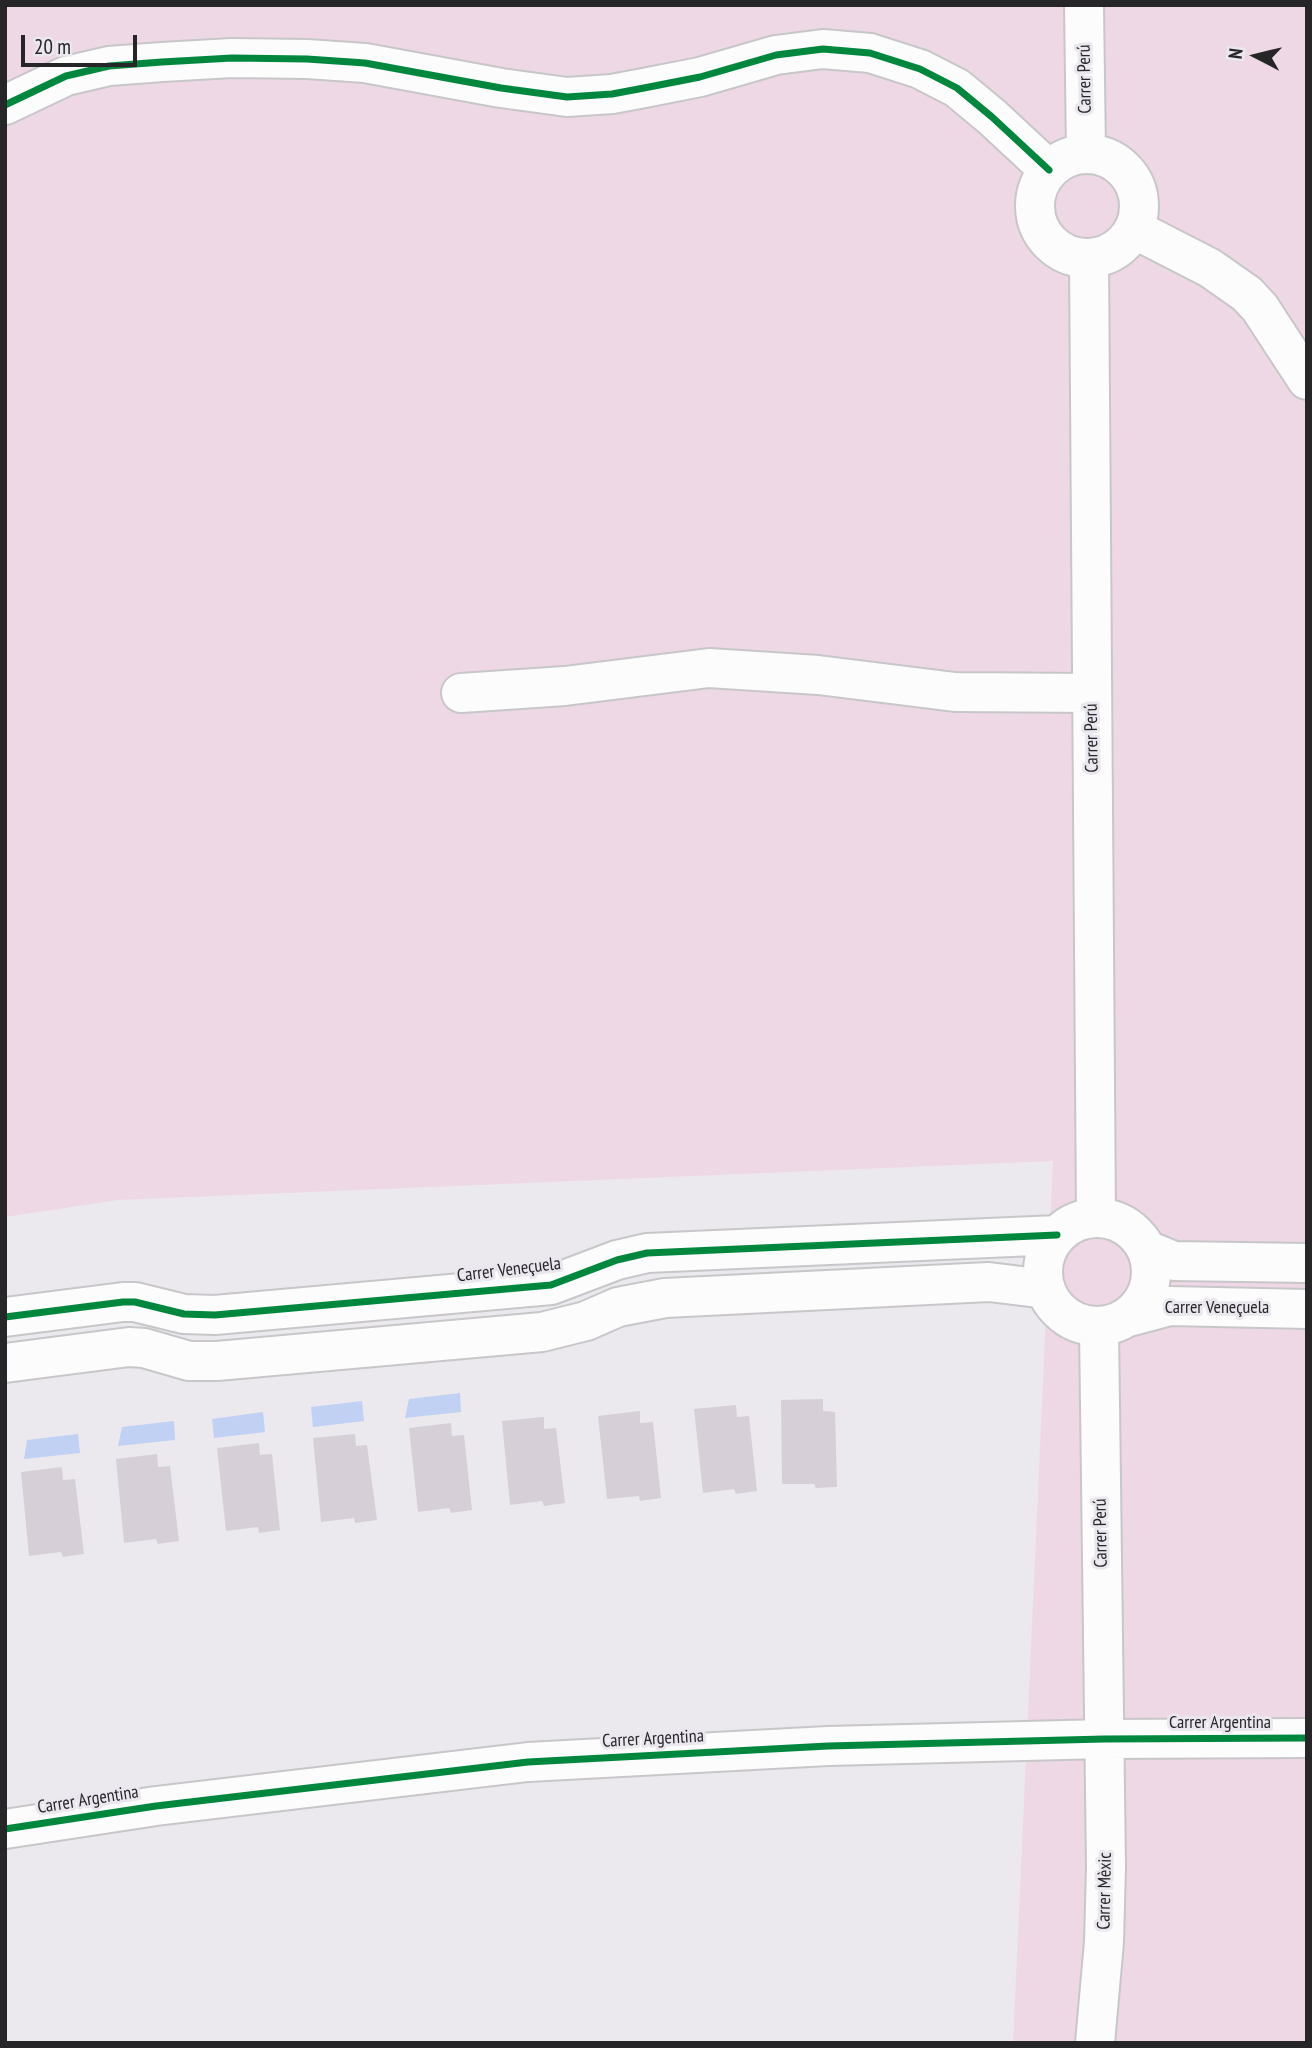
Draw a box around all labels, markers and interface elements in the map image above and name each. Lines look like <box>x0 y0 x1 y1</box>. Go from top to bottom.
scale bar <box>24 21 140 65</box>
north arrow <box>1221 21 1291 91</box>
text: 20 m <box>34 33 71 60</box>
street label: Carrer Perú <box>1074 44 1096 114</box>
text: N <box>1223 47 1248 60</box>
street label: Carrer Perú <box>1081 703 1103 773</box>
street label: Carrer Veneçuela <box>456 1253 562 1287</box>
street label: Carrer Veneçuela <box>1165 1297 1269 1319</box>
street label: Carrer Perú <box>1090 1498 1112 1568</box>
street label: Carrer Argentina <box>1169 1712 1271 1734</box>
street label: Carrer Argentina <box>602 1726 704 1752</box>
street label: Carrer Argentina <box>36 1781 140 1819</box>
street label: Carrer Mèxic <box>1094 1852 1116 1930</box>

